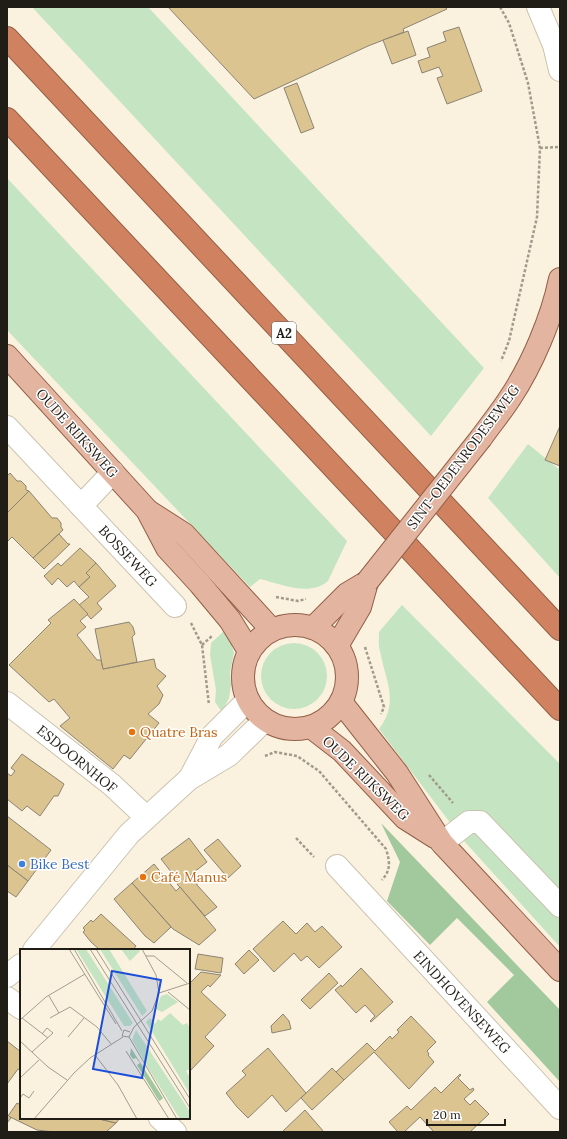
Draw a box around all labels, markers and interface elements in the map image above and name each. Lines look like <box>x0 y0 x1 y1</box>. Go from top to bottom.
road number: A2 <box>272 322 296 344</box>
street label: SINT-OEDENRODESEWEG <box>403 381 523 533</box>
street label: OUDE RIJKSWEG <box>32 385 122 482</box>
street label: BOSSEWEG <box>95 521 161 591</box>
street label: ESDOORNHOF <box>33 721 121 797</box>
place label: Quatre Bras <box>140 723 218 741</box>
marker: Quatre Bras <box>127 727 137 737</box>
street label: OUDE RIJKSWEG <box>319 732 413 824</box>
place label: Bike Best <box>30 855 90 873</box>
marker: Bike Best <box>17 859 27 869</box>
place label: Café Manus <box>151 868 227 886</box>
marker: Café Manus <box>138 872 148 882</box>
street label: EINDHOVENSEWEG <box>410 947 515 1058</box>
inset map <box>20 949 190 1119</box>
scale bar <box>427 1101 505 1127</box>
text: 20 m <box>433 1107 461 1122</box>

